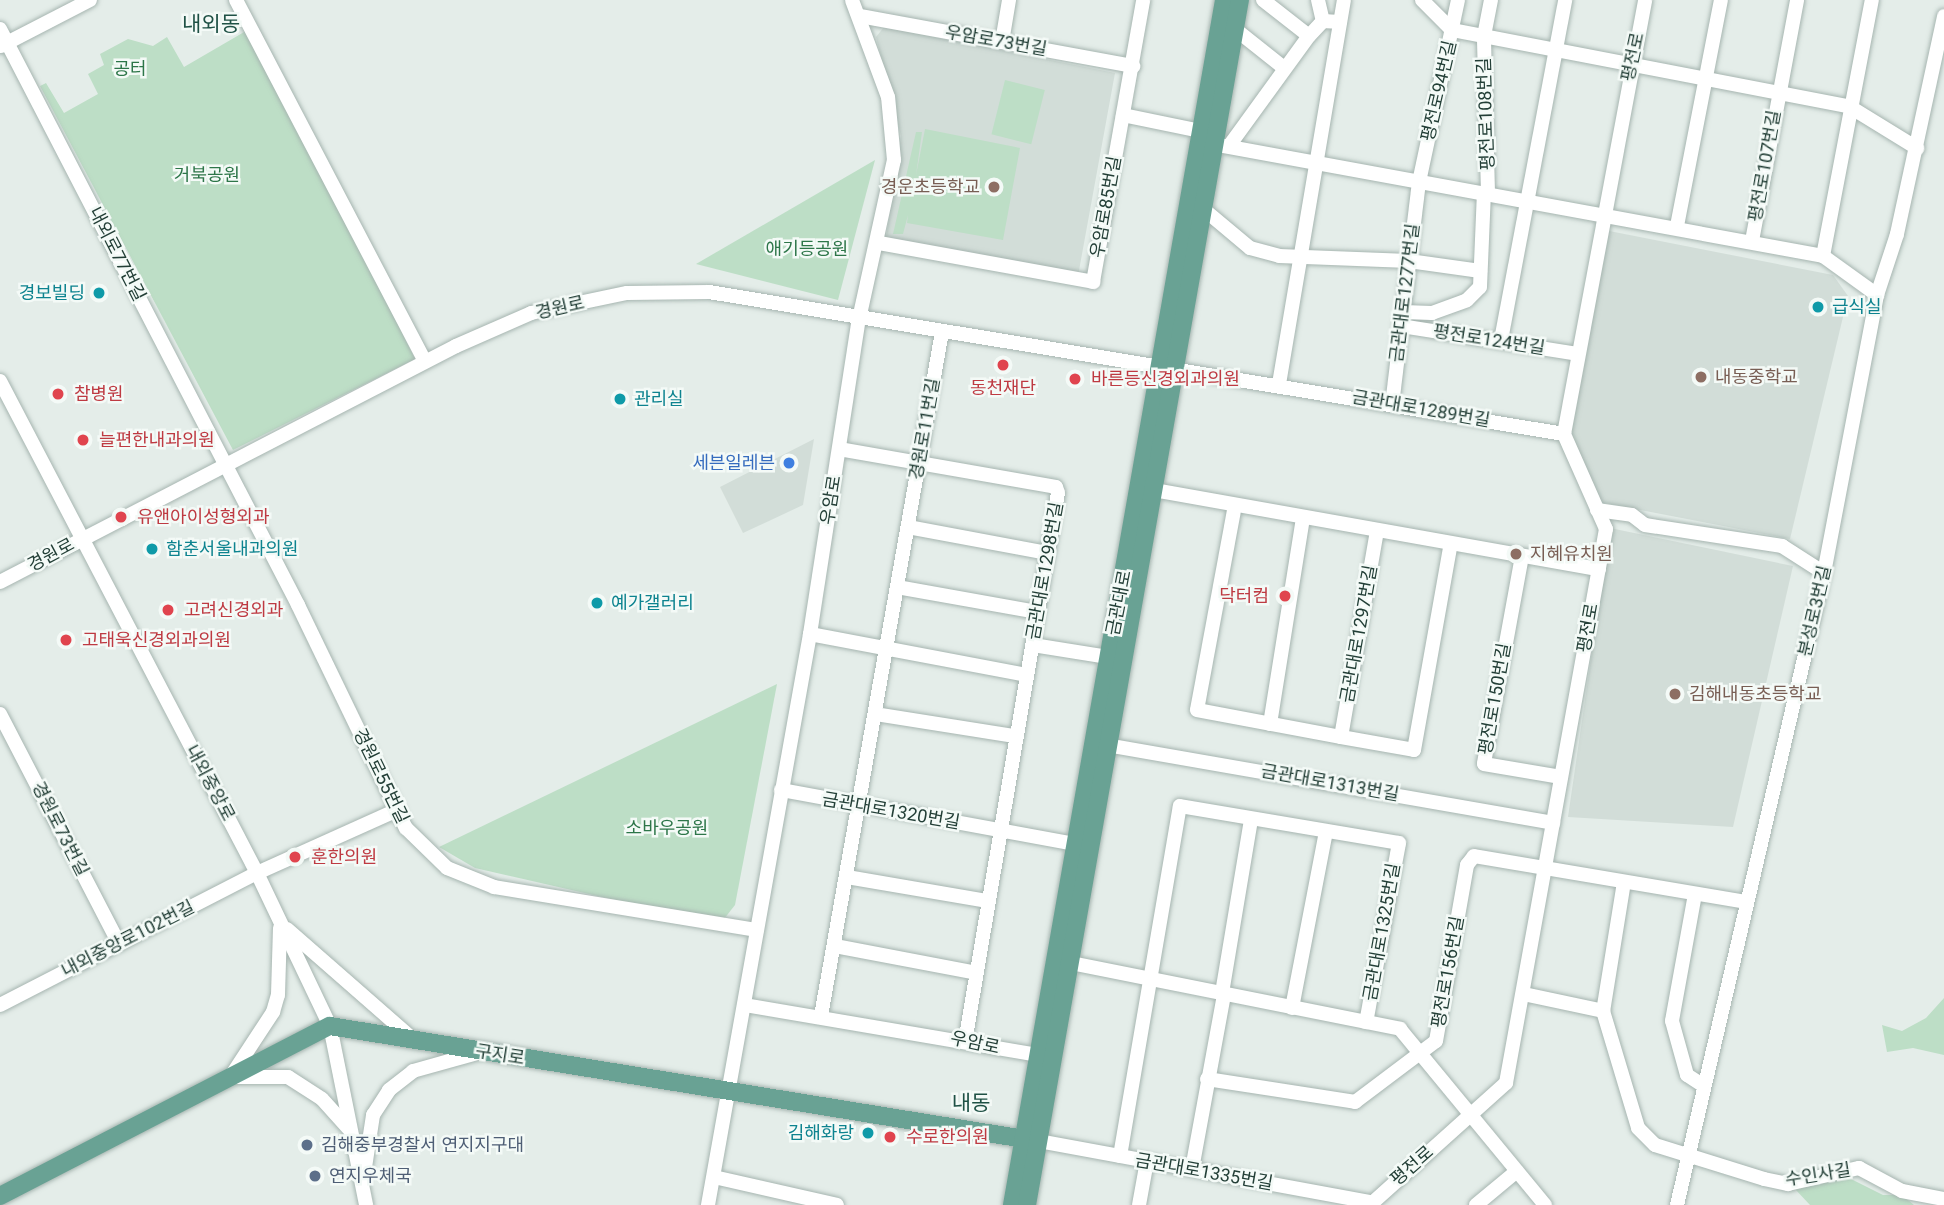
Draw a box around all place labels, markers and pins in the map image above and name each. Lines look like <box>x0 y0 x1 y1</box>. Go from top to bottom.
place label: 경운초등학교 <box>881 176 980 198</box>
marker: 경운초등학교 <box>986 179 1002 195</box>
place label: 경보빌딩 <box>19 282 85 304</box>
marker: 경보빌딩 <box>91 285 107 301</box>
place label: 급식실 <box>1832 296 1882 318</box>
marker: 급식실 <box>1810 299 1826 315</box>
marker: 동천재단 <box>993 355 1013 375</box>
place label: 내동중학교 <box>1715 366 1798 388</box>
place label: 바른등신경외과의원 <box>1091 368 1240 390</box>
marker: 바른등신경외과의원 <box>1065 369 1085 389</box>
marker: 내동중학교 <box>1693 369 1709 385</box>
place label: 동천재단 <box>970 377 1036 399</box>
place label: 참병원 <box>74 383 124 405</box>
marker: 참병원 <box>48 384 68 404</box>
place label: 관리실 <box>634 388 684 410</box>
marker: 관리실 <box>612 391 628 407</box>
place label: 늘편한내과의원 <box>99 429 215 451</box>
marker: 늘편한내과의원 <box>73 430 93 450</box>
place label: 세븐일레븐 <box>692 452 775 474</box>
marker: 세븐일레븐 <box>781 455 797 471</box>
place label: 유앤아이성형외과 <box>137 506 269 528</box>
marker: 유앤아이성형외과 <box>111 507 131 527</box>
place label: 함춘서울내과의원 <box>166 538 298 560</box>
marker: 함춘서울내과의원 <box>144 541 160 557</box>
place label: 지혜유치원 <box>1530 543 1613 565</box>
marker: 지혜유치원 <box>1508 546 1524 562</box>
place label: 닥터컴 <box>1219 585 1269 607</box>
marker: 닥터컴 <box>1275 586 1295 606</box>
place label: 예가갤러리 <box>611 592 694 614</box>
marker: 예가갤러리 <box>589 595 605 611</box>
place label: 고려신경외과 <box>184 599 283 621</box>
marker: 고려신경외과 <box>158 600 178 620</box>
place label: 고태욱신경외과의원 <box>82 629 231 651</box>
marker: 고태욱신경외과의원 <box>56 630 76 650</box>
place label: 김해내동초등학교 <box>1689 683 1821 705</box>
marker: 김해내동초등학교 <box>1667 686 1683 702</box>
place label: 훈한의원 <box>311 846 377 868</box>
marker: 훈한의원 <box>285 847 305 867</box>
place label: 김해화랑 <box>788 1122 854 1144</box>
marker: 김해화랑 <box>860 1125 876 1141</box>
place label: 수로한의원 <box>906 1126 989 1148</box>
marker: 수로한의원 <box>880 1127 900 1147</box>
place label: 김해중부경찰서 연지지구대 <box>321 1134 524 1156</box>
marker: 김해중부경찰서 연지지구대 <box>299 1137 315 1153</box>
place label: 연지우체국 <box>329 1165 412 1187</box>
marker: 연지우체국 <box>307 1168 323 1184</box>

